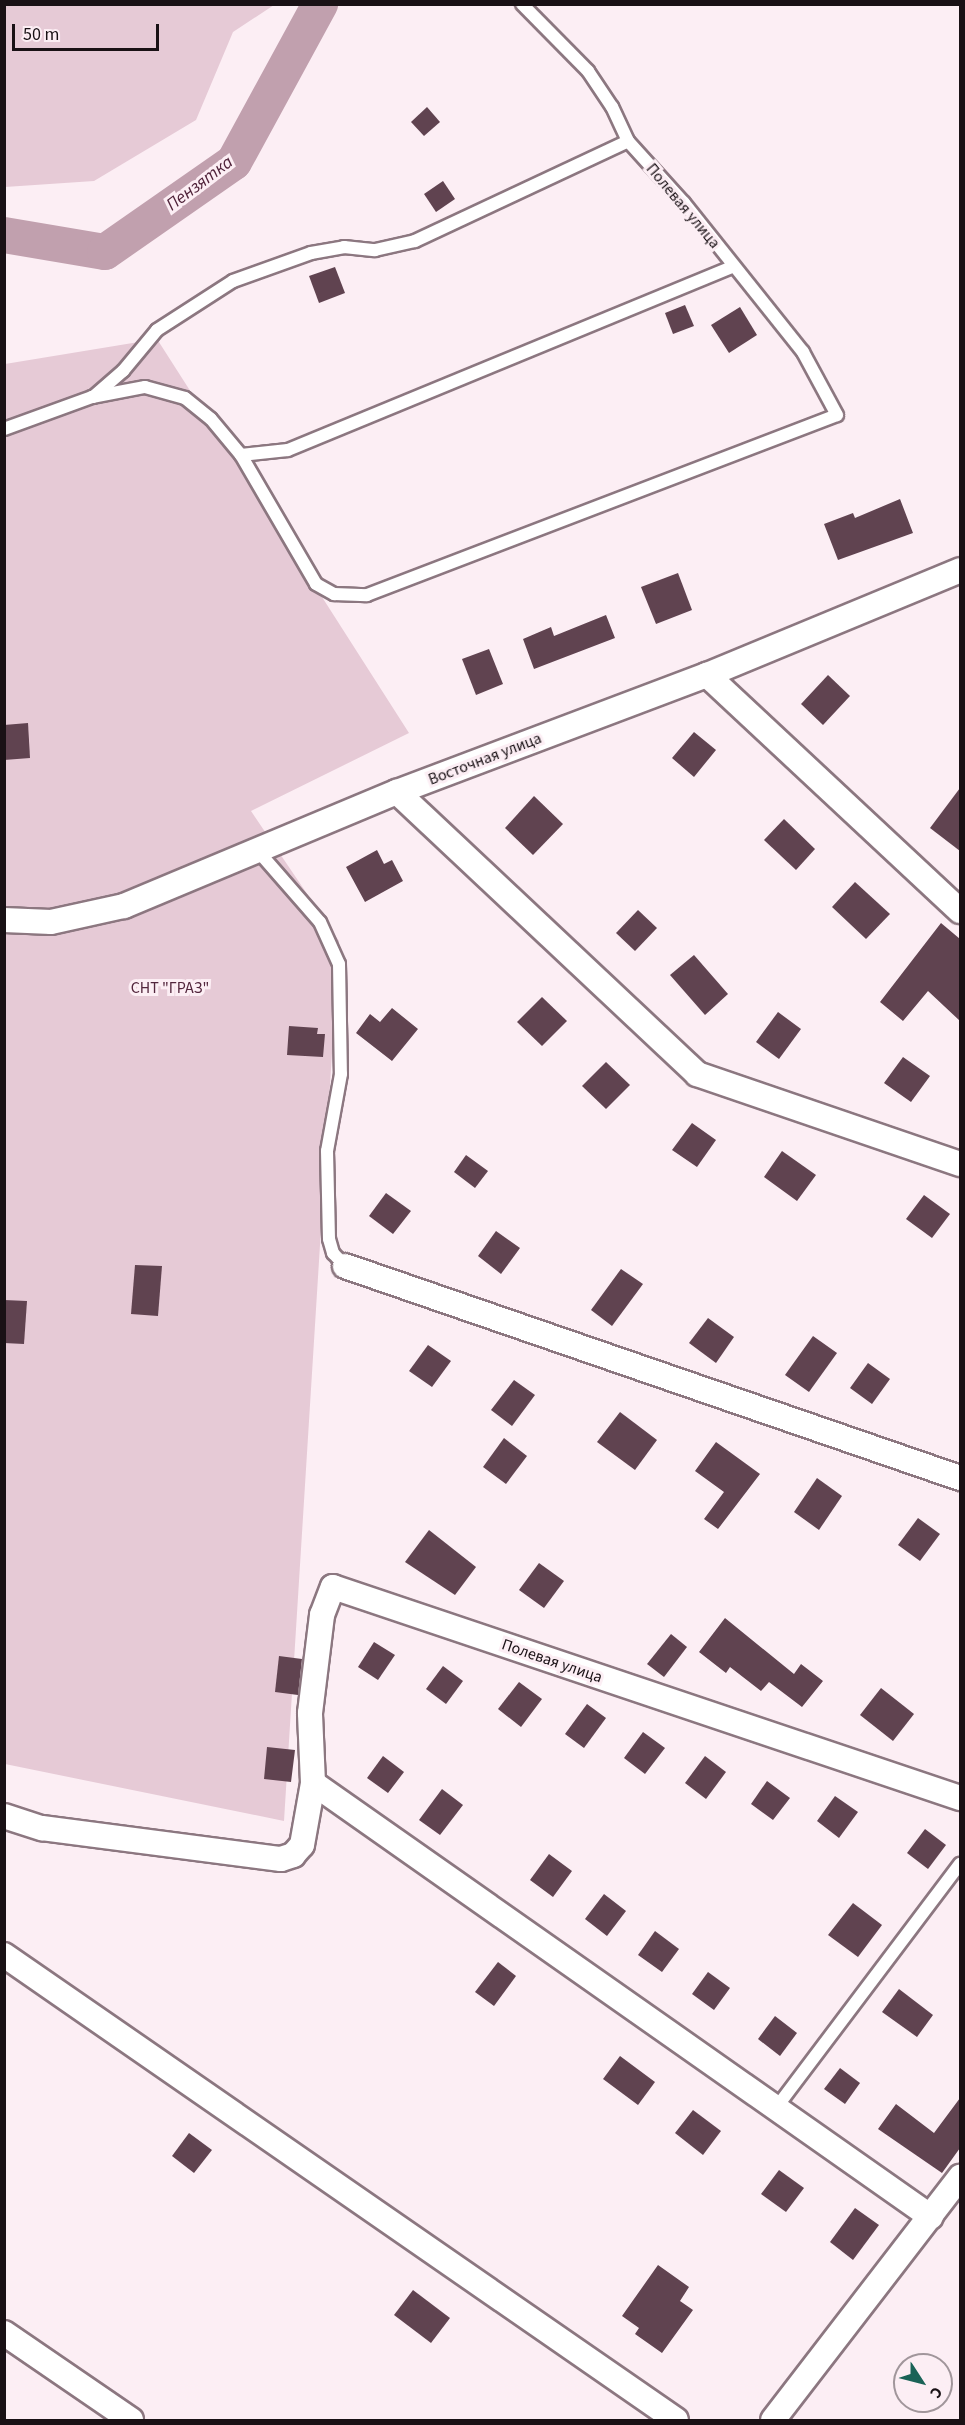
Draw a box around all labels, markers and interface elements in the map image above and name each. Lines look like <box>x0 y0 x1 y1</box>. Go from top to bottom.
scale bar <box>15 12 162 50</box>
text: 50 m <box>23 22 59 47</box>
water label: Пензятка <box>162 152 238 216</box>
street label: Полевая улица <box>642 160 724 252</box>
street label: Восточная улица <box>426 729 544 789</box>
park label: СНТ "ГРАЗ" <box>131 978 209 998</box>
street label: Полевая улица <box>499 1635 605 1687</box>
north arrow <box>893 2353 953 2413</box>
text: С <box>924 2382 948 2403</box>

